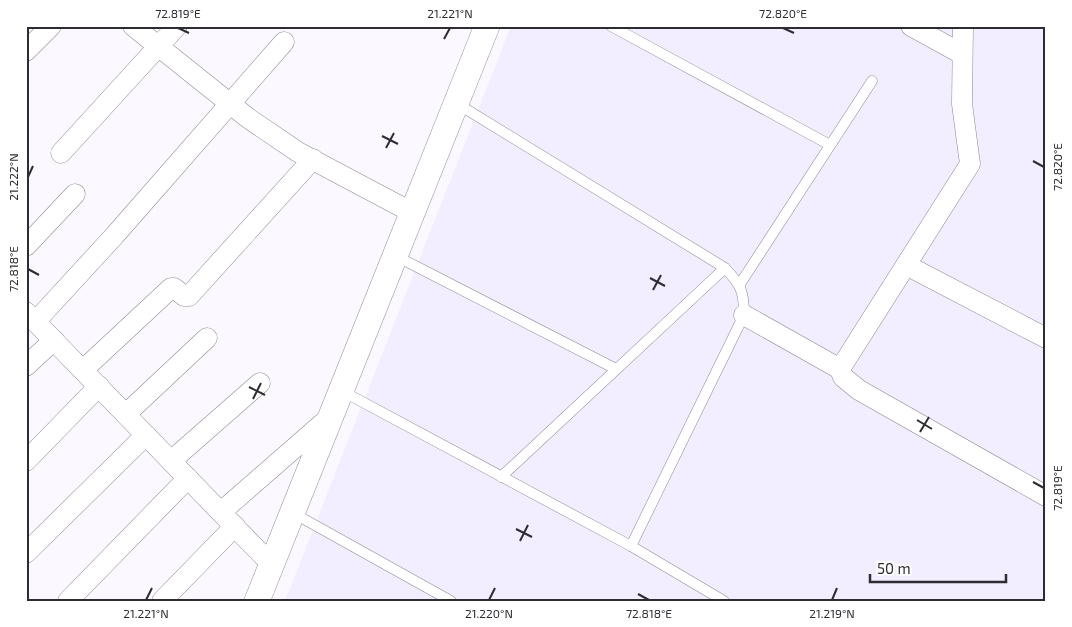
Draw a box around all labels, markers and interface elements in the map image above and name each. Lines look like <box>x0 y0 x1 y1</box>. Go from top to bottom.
text: 72.819°E <box>155 6 201 20</box>
text: 21.221°N <box>427 6 473 20</box>
text: 72.820°E <box>759 6 807 20</box>
text: 72.820°E <box>1050 143 1064 191</box>
text: 21.222°N <box>6 153 20 201</box>
text: 72.818°E <box>6 246 20 292</box>
text: 72.819°E <box>1050 465 1064 511</box>
scale bar <box>870 552 1006 584</box>
text: 50 m <box>877 559 911 577</box>
text: 21.221°N <box>123 606 169 620</box>
text: 21.220°N <box>465 606 513 620</box>
text: 72.818°E <box>626 606 672 620</box>
text: 21.219°N <box>809 606 855 620</box>

